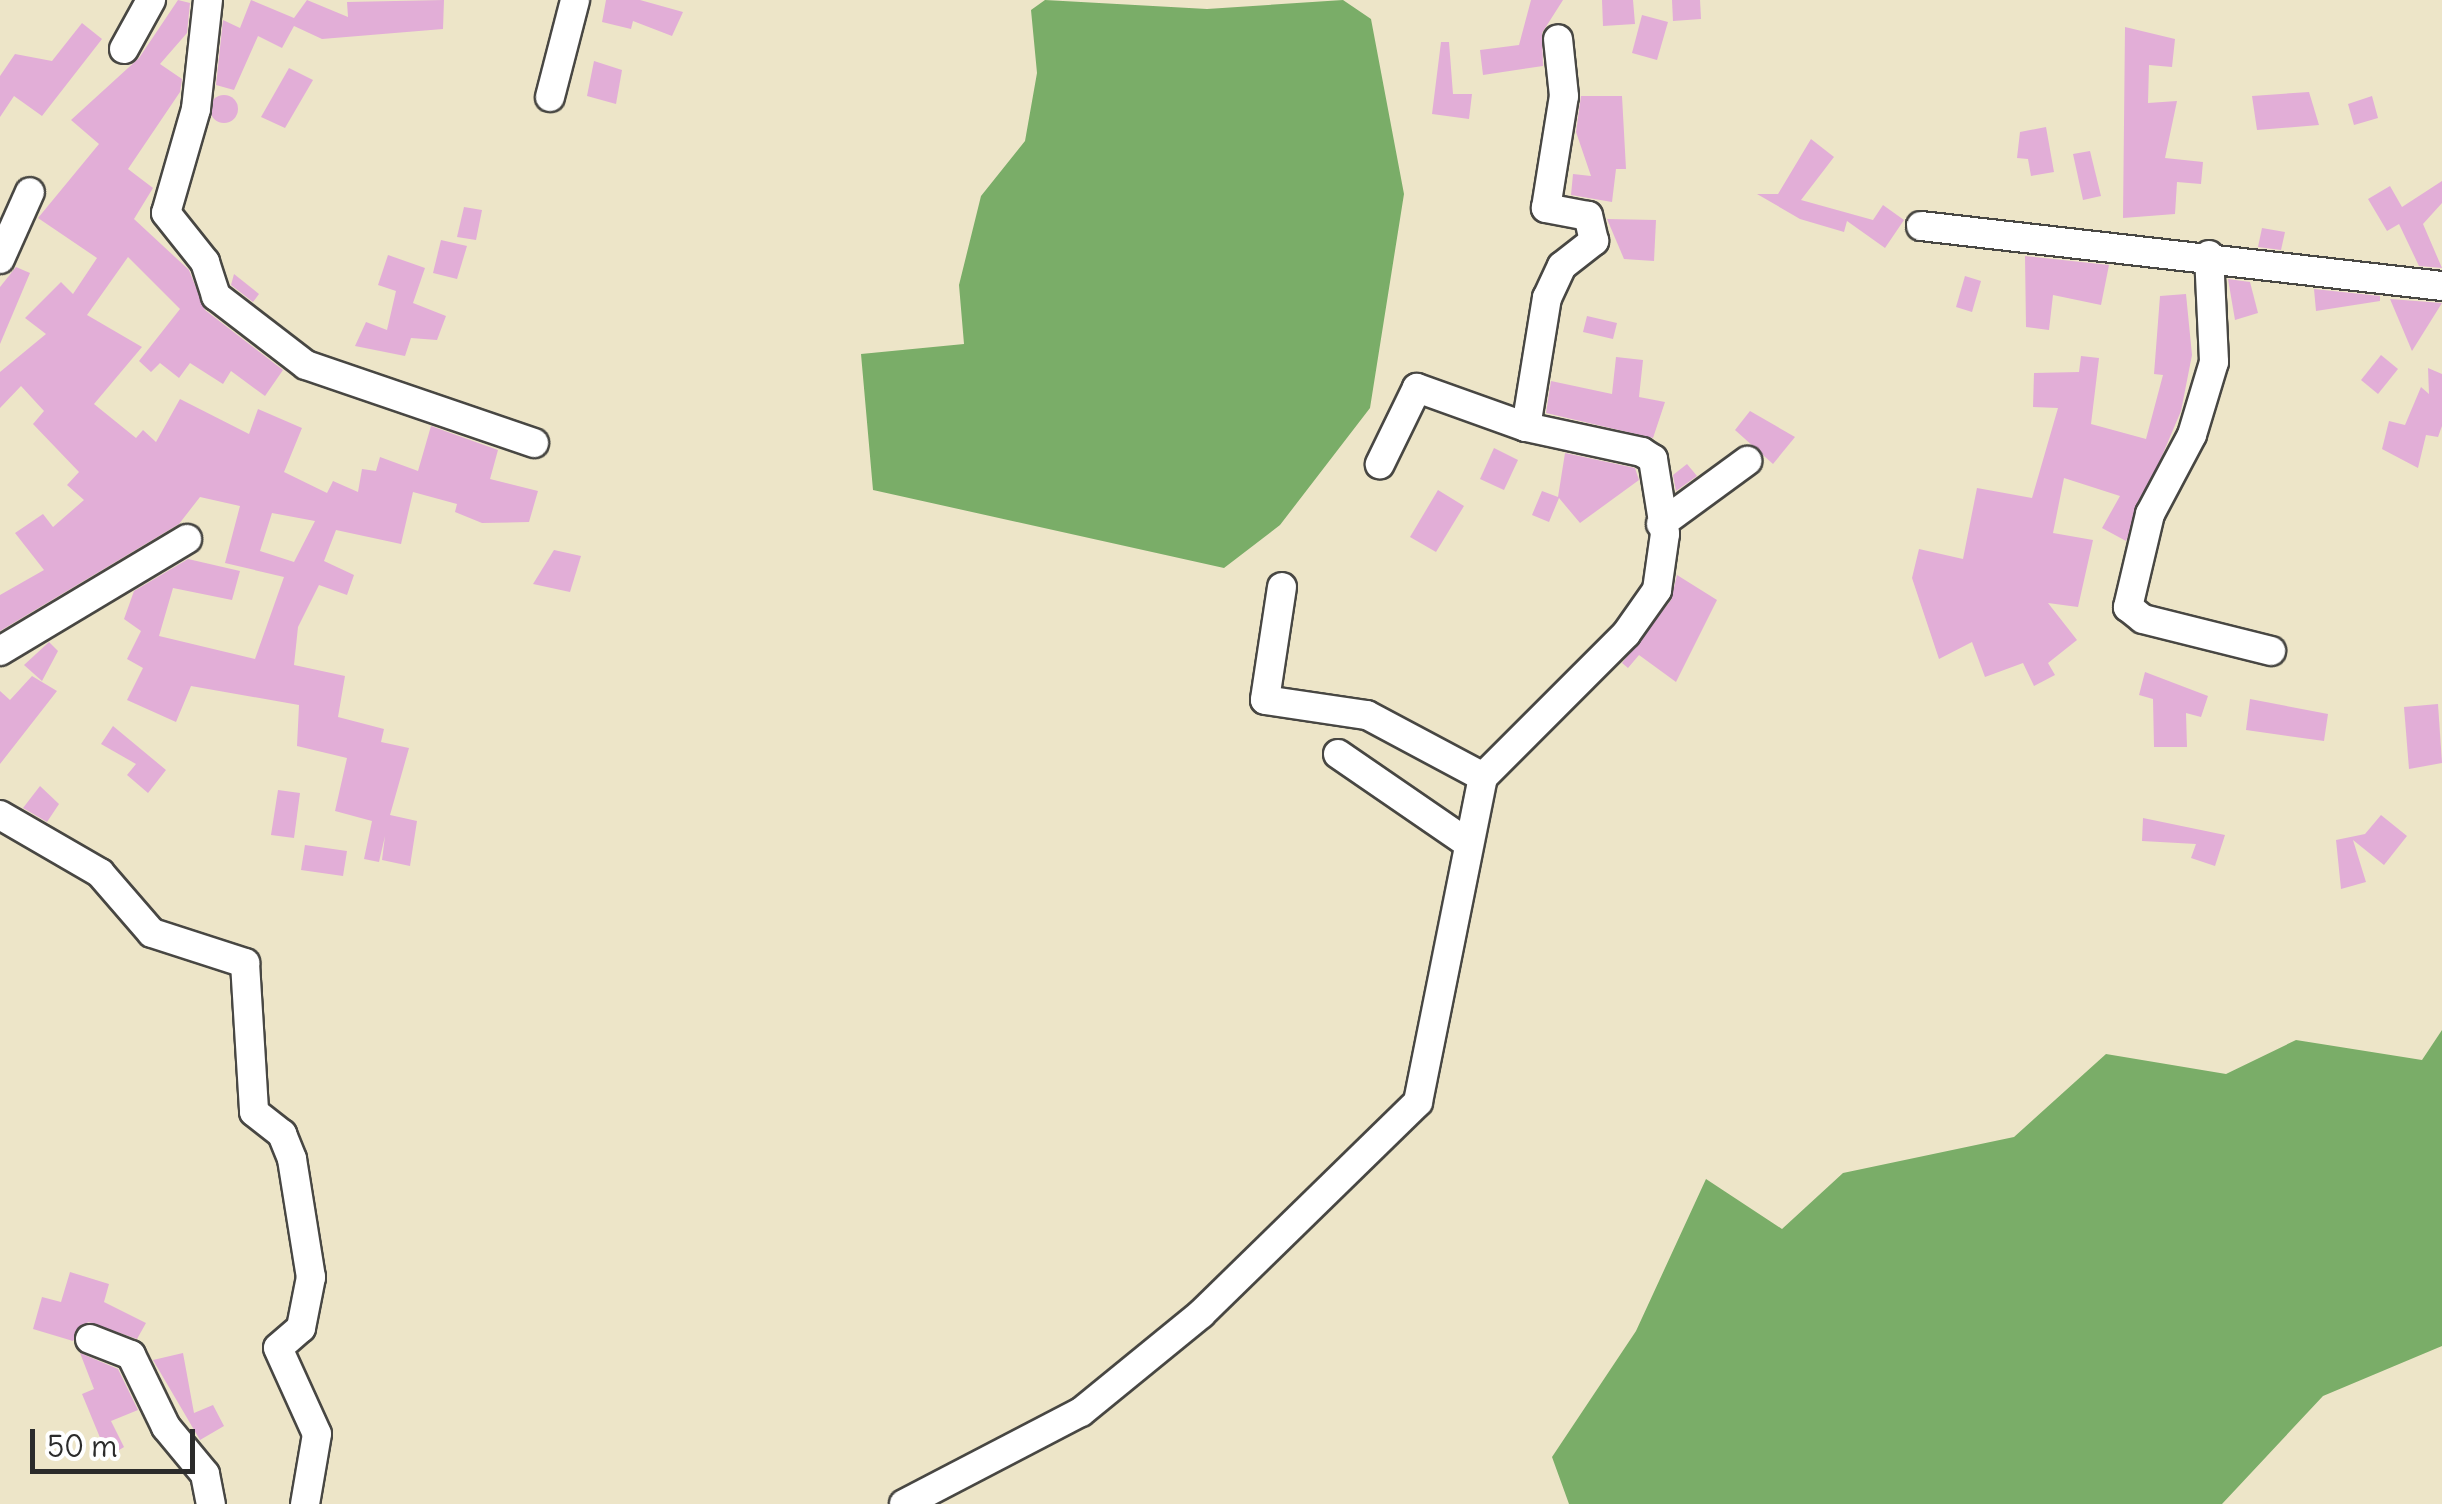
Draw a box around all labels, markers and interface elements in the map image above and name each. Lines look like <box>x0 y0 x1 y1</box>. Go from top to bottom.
scale bar <box>35 1409 200 1471</box>
text: 50 m <box>47 1427 117 1465</box>

